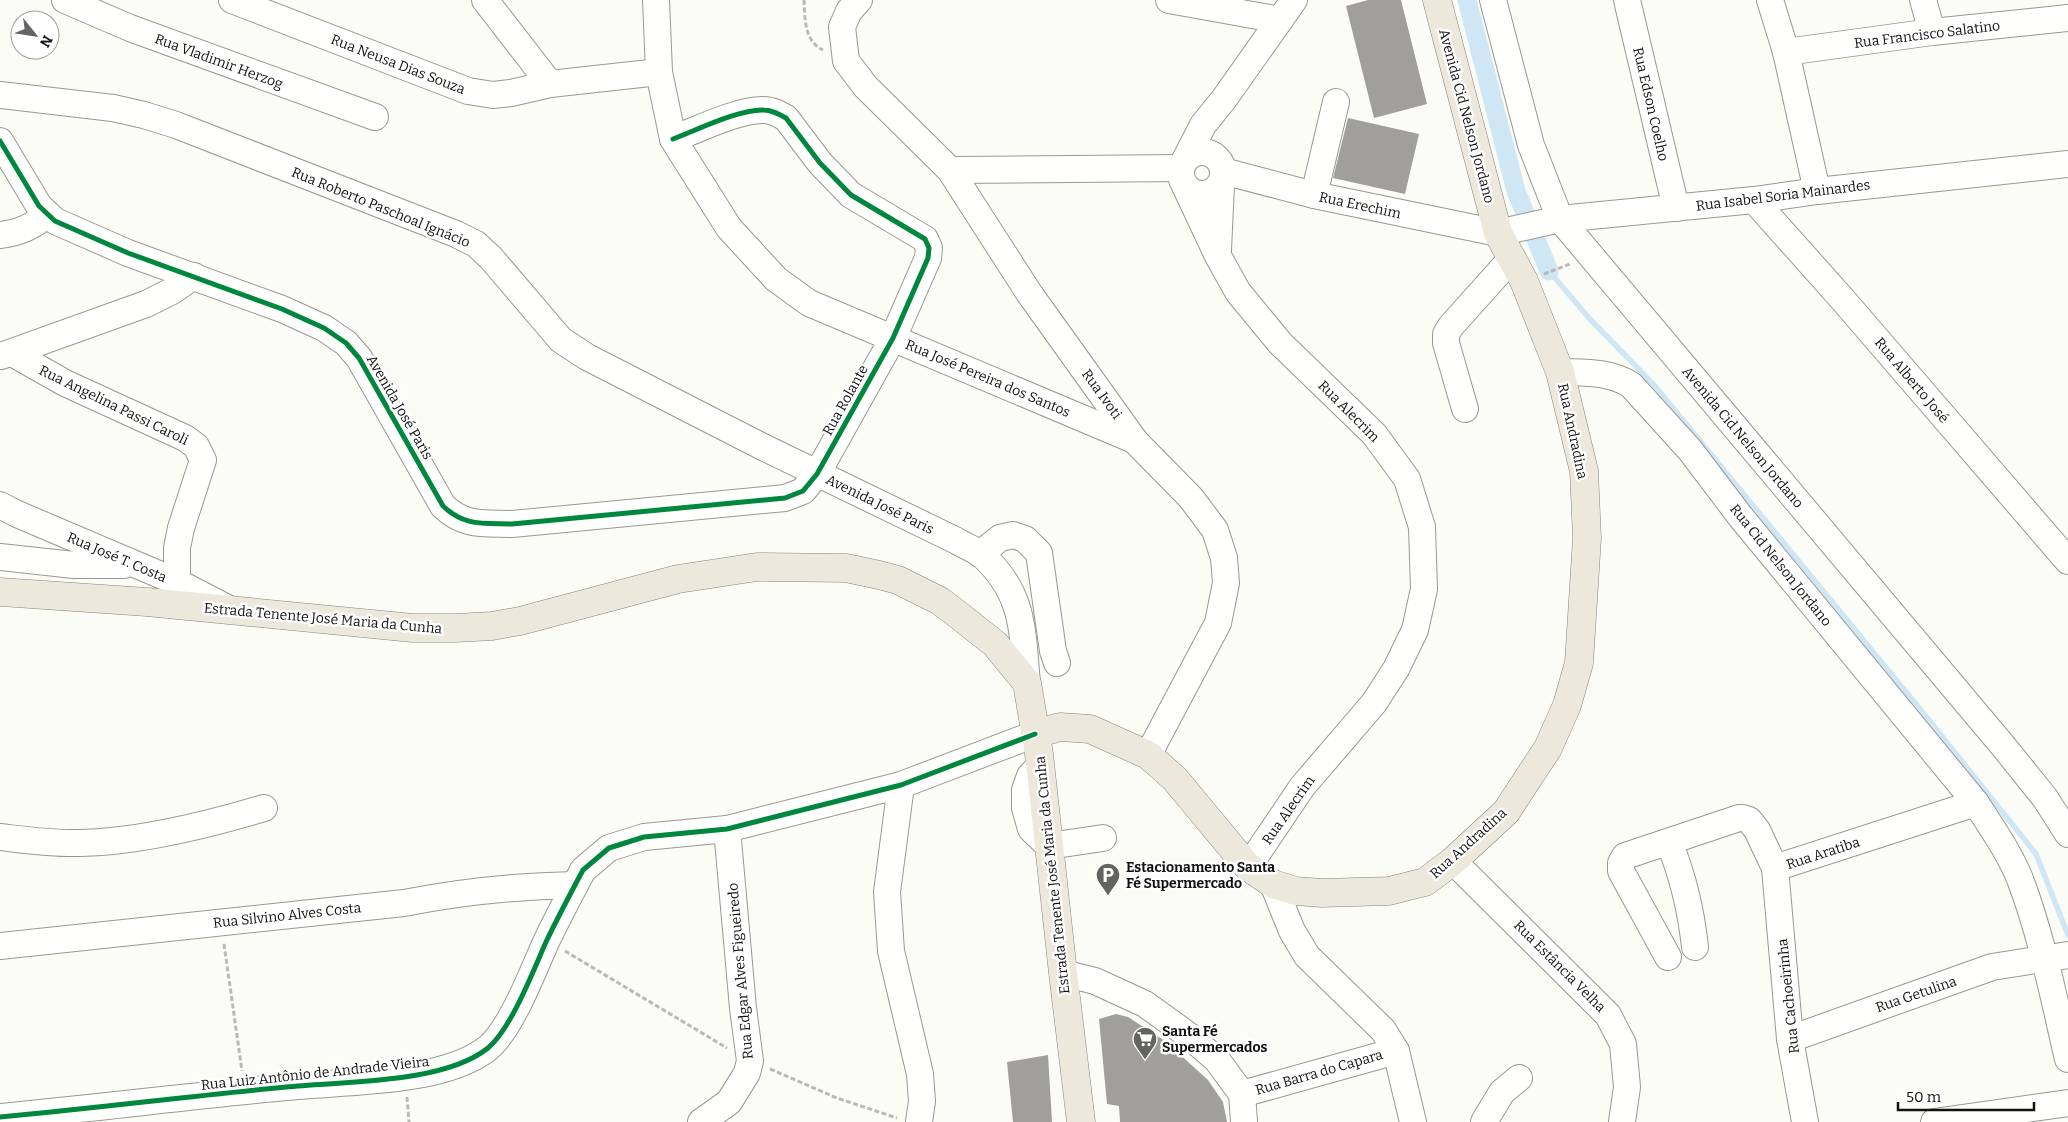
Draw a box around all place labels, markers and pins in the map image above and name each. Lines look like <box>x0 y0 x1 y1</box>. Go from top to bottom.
place label: Estacionamento Santa Fé Supermercado <box>1126 859 1275 892</box>
parking icon: Estacionamento Santa Fé Supermercado <box>1095 862 1121 896</box>
place label: Santa Fé Supermercados <box>1162 1023 1268 1056</box>
supermarket icon: Santa Fé Supermercados <box>1132 1026 1158 1060</box>

